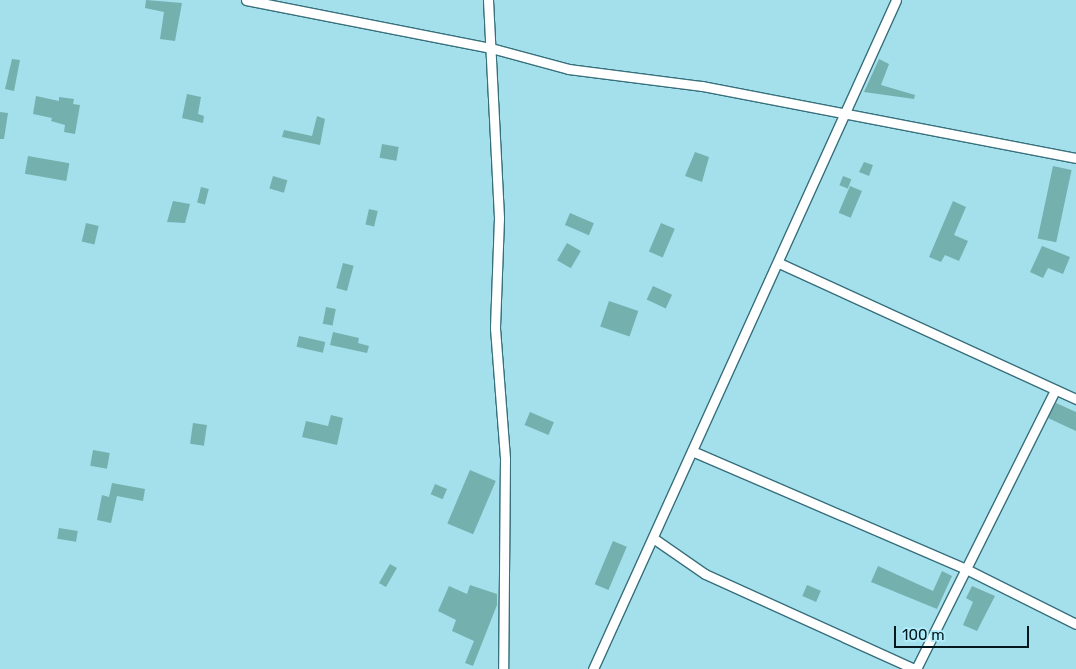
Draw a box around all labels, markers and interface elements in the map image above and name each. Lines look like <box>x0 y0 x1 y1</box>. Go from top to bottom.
scale bar <box>896 616 1031 648</box>
text: 100 m <box>902 626 944 644</box>

